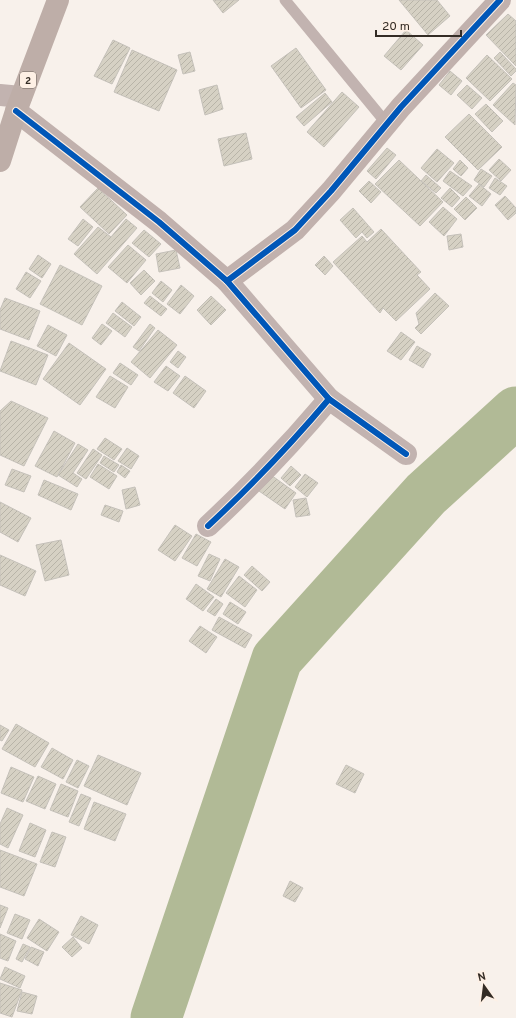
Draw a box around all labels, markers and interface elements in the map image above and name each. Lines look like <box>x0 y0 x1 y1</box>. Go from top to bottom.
scale bar <box>376 12 461 38</box>
text: 20 m <box>382 19 410 35</box>
road number: 2 <box>20 72 36 88</box>
north arrow <box>464 966 504 1006</box>
text: N <box>476 970 487 985</box>

